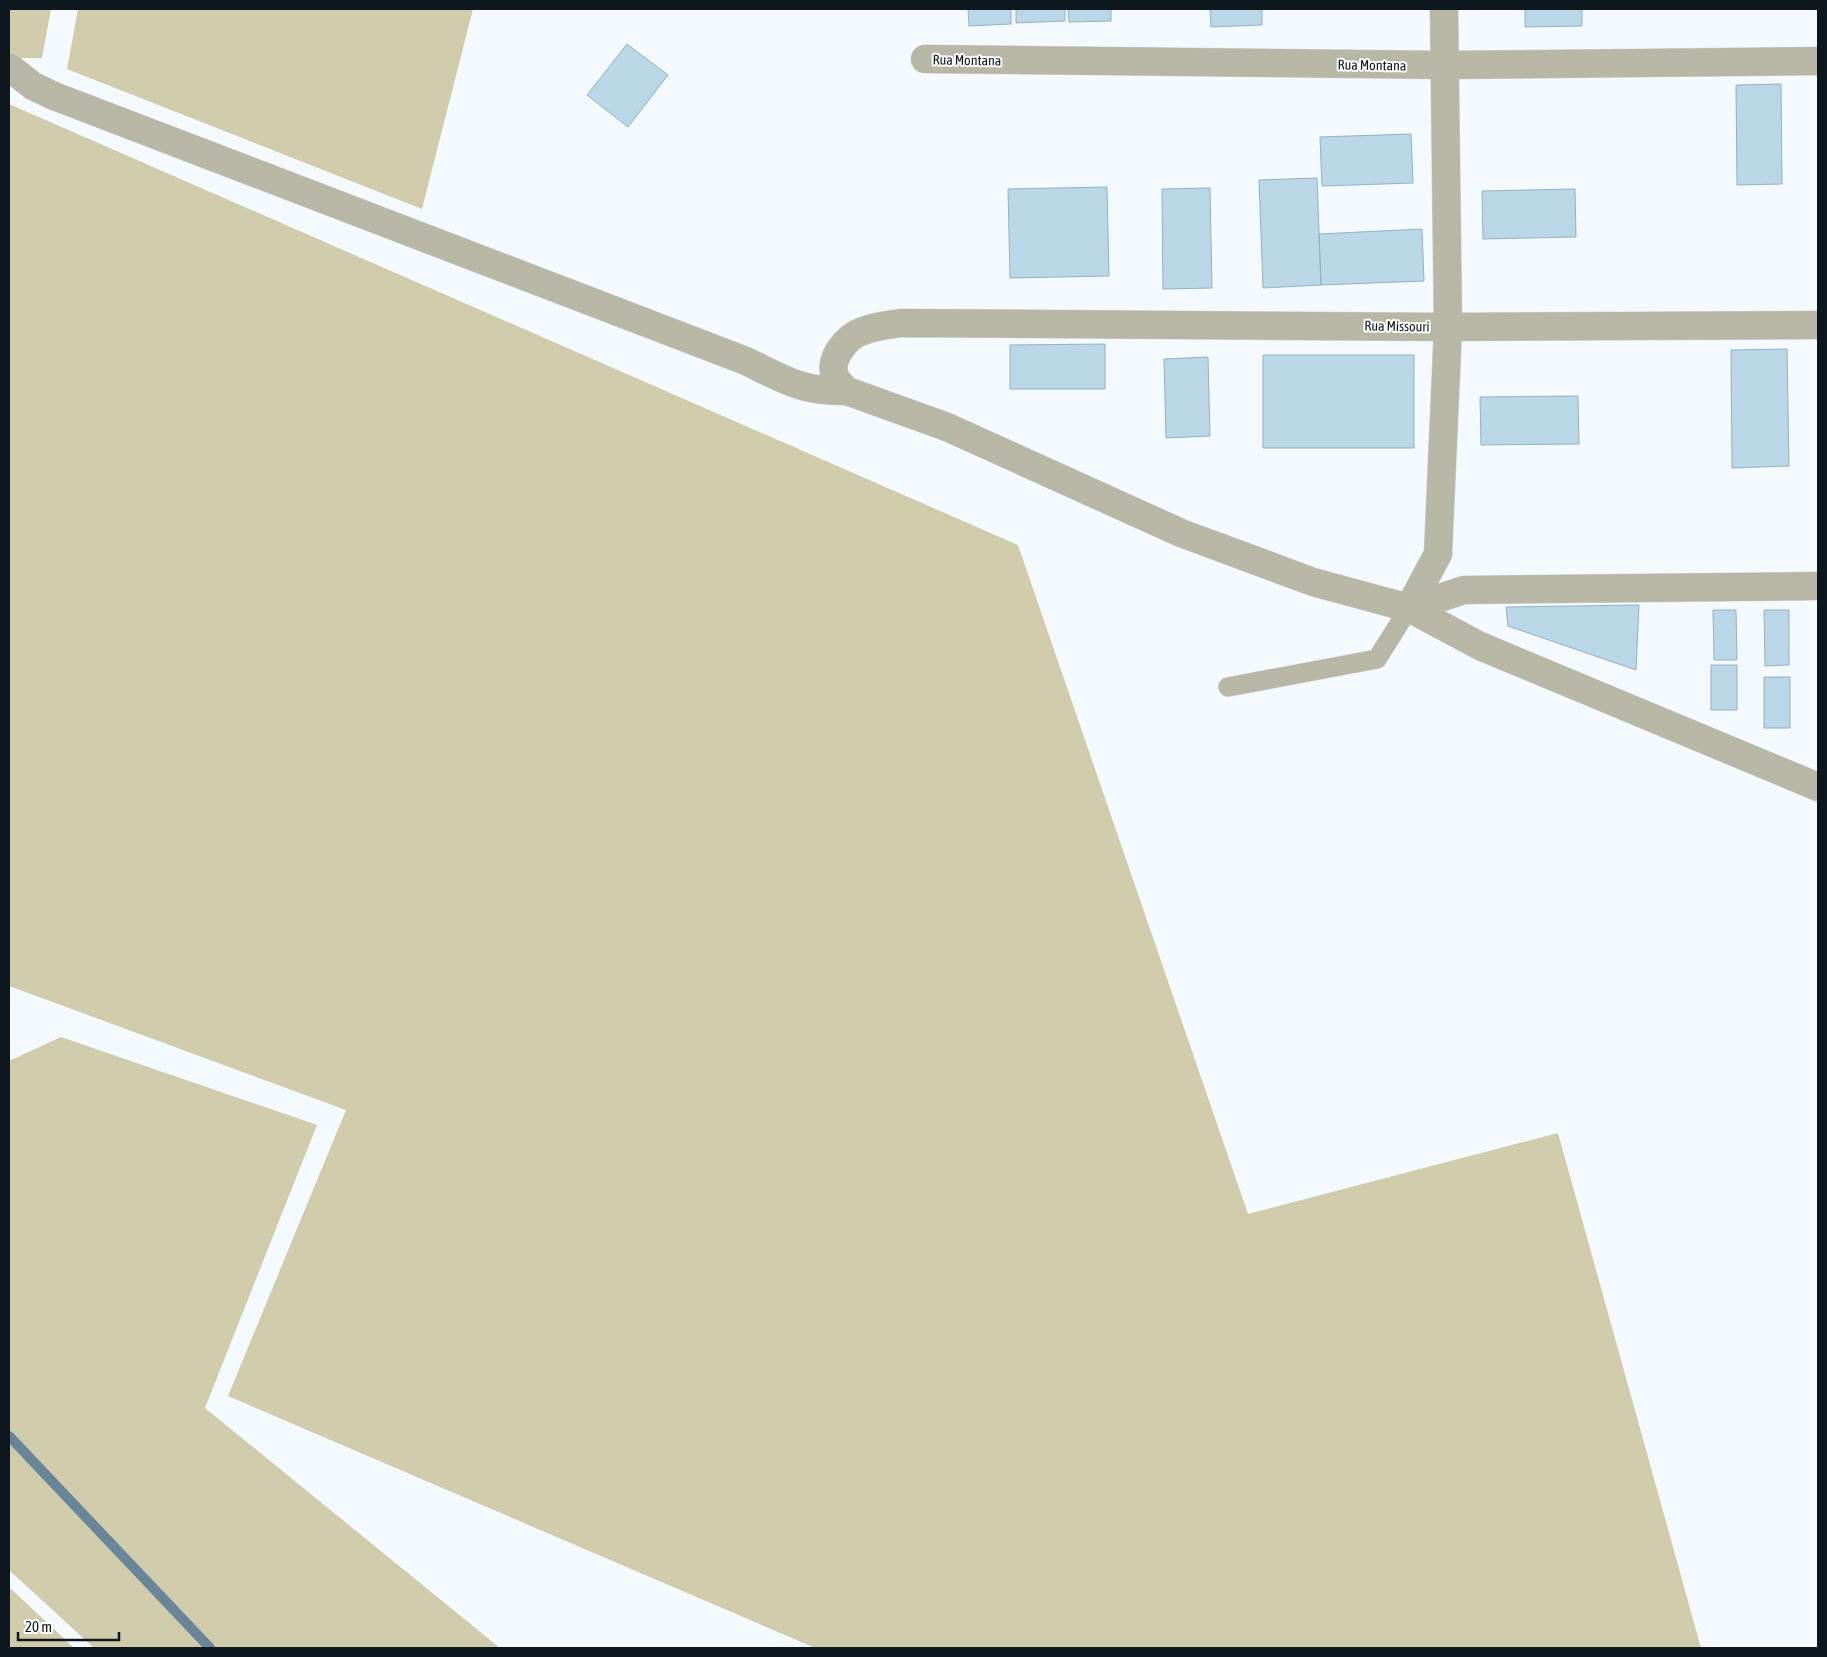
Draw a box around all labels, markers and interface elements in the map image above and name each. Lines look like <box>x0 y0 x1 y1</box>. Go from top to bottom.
street label: Rua Montana <box>932 51 1002 69</box>
street label: Rua Montana <box>1337 56 1407 74</box>
street label: Rua Missouri <box>1364 317 1430 335</box>
scale bar <box>18 1610 119 1642</box>
text: 20 m <box>25 1618 52 1635</box>

